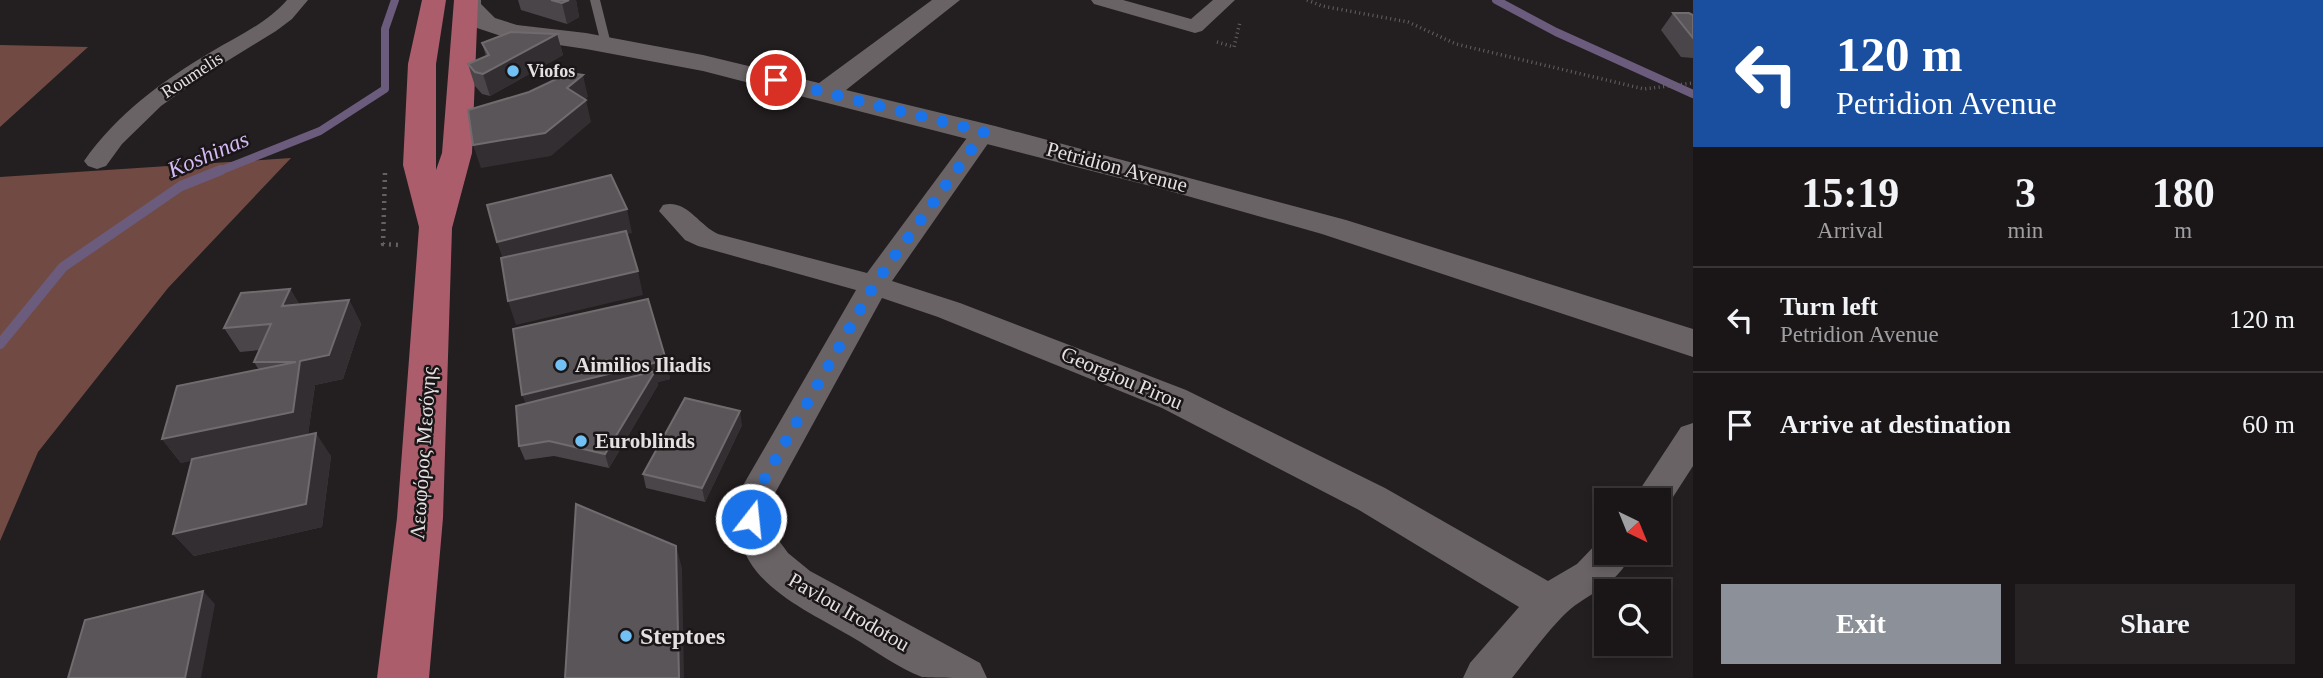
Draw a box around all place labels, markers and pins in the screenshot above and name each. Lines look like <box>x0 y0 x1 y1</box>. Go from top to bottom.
pin <box>746 50 806 110</box>
place label: Viofos <box>527 61 575 81</box>
marker: Viofos <box>505 63 521 79</box>
place label: Aimilios Iliadis <box>575 353 711 377</box>
marker: Aimilios Iliadis <box>553 357 569 373</box>
place label: Euroblinds <box>595 429 695 453</box>
marker: Euroblinds <box>573 433 589 449</box>
place label: Steptoes <box>640 623 725 649</box>
marker: Steptoes <box>618 628 634 644</box>

